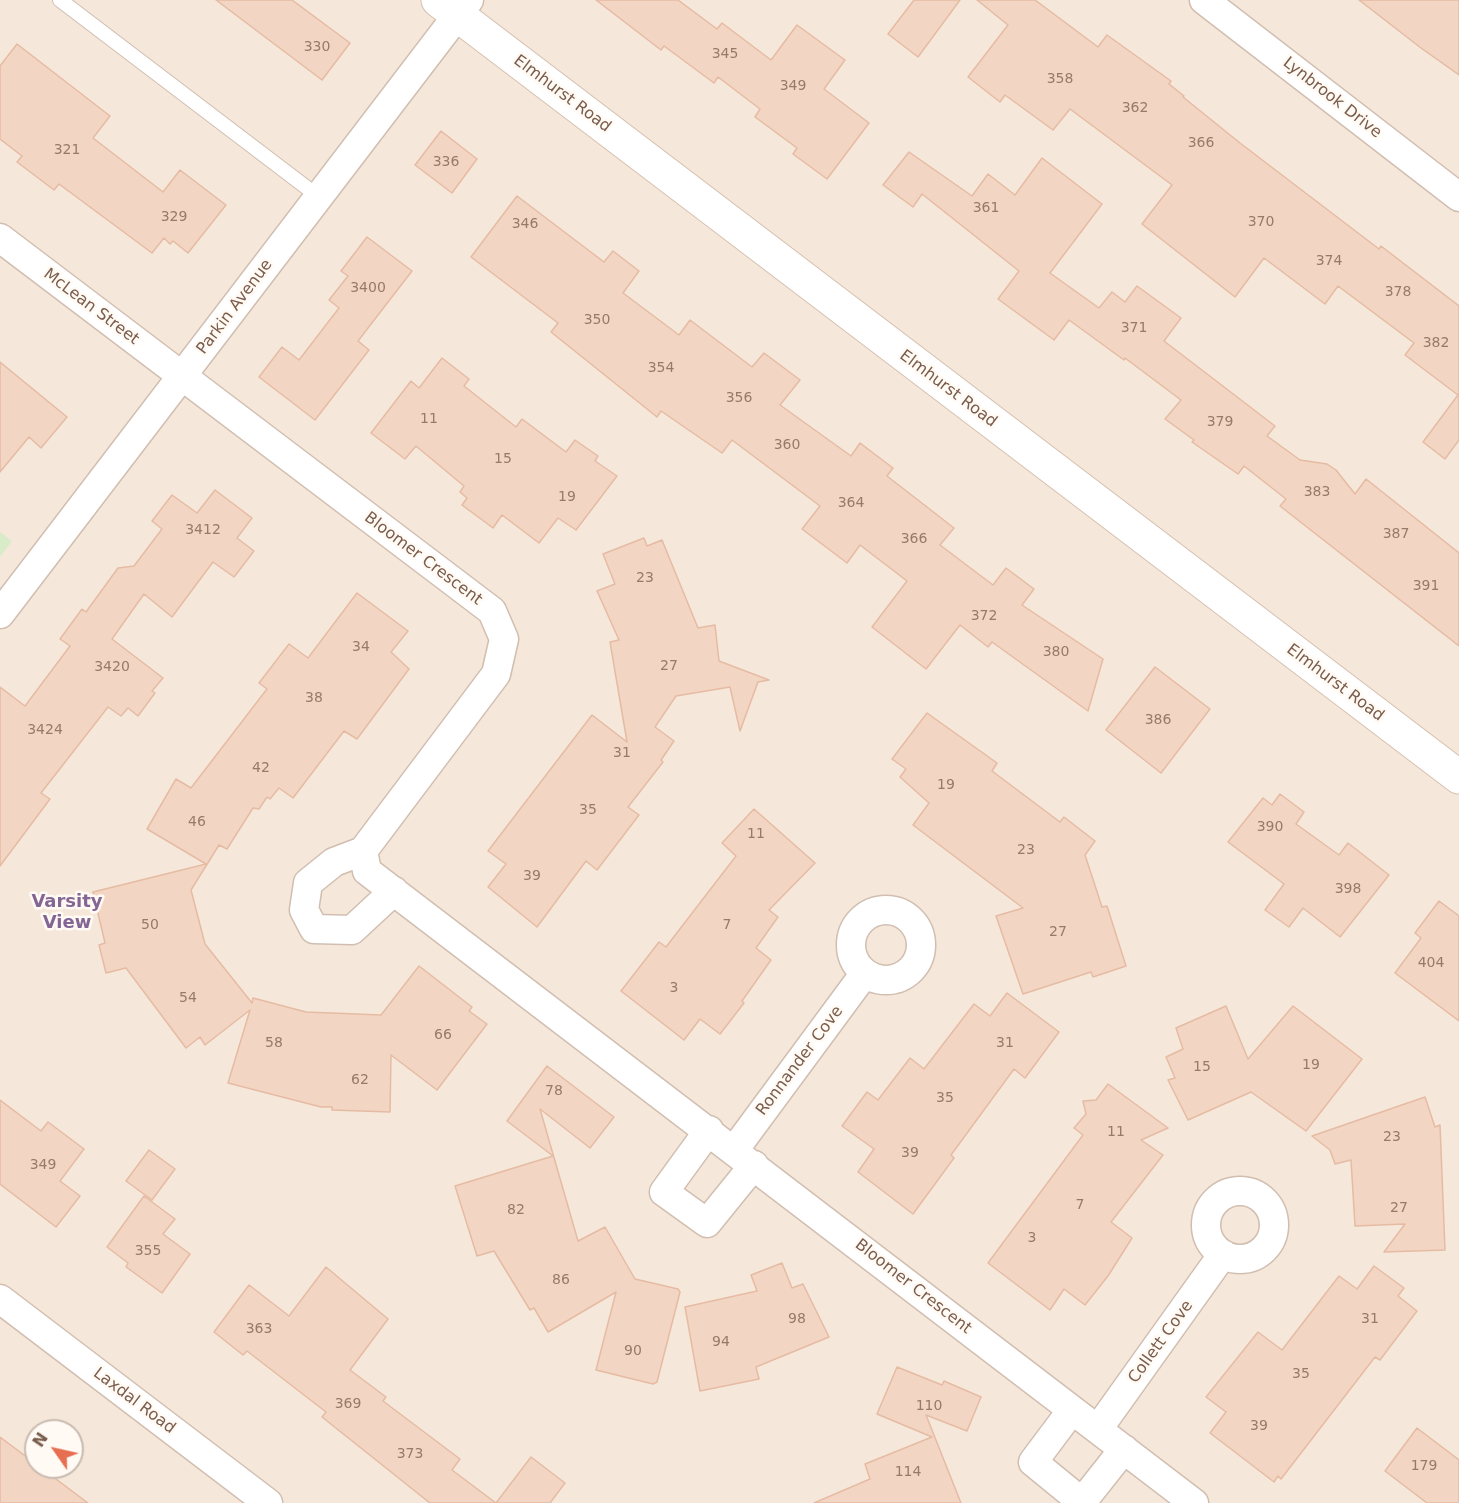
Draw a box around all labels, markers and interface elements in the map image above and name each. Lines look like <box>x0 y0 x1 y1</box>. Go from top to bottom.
house number: 330 <box>304 39 330 55</box>
house number: 345 <box>712 46 738 62</box>
street label: Elmhurst Road <box>510 51 614 137</box>
street label: Lynbrook Drive <box>1279 53 1385 143</box>
house number: 358 <box>1047 71 1073 87</box>
house number: 349 <box>780 78 806 94</box>
house number: 362 <box>1122 100 1148 116</box>
house number: 366 <box>1188 135 1214 151</box>
house number: 321 <box>54 142 80 158</box>
house number: 336 <box>433 154 459 170</box>
house number: 361 <box>973 200 999 216</box>
house number: 329 <box>161 209 187 225</box>
house number: 370 <box>1248 214 1274 230</box>
house number: 346 <box>512 216 538 232</box>
house number: 374 <box>1316 253 1342 269</box>
street label: Parkin Avenue <box>193 256 277 358</box>
street label: McLean Street <box>39 265 143 349</box>
house number: 3400 <box>350 280 386 296</box>
house number: 378 <box>1385 284 1411 300</box>
house number: 350 <box>584 312 610 328</box>
house number: 371 <box>1121 320 1147 336</box>
house number: 382 <box>1423 335 1449 351</box>
street label: Elmhurst Road <box>896 346 1000 432</box>
house number: 354 <box>648 360 674 376</box>
house number: 356 <box>726 390 752 406</box>
house number: 11 <box>420 411 438 427</box>
house number: 379 <box>1207 414 1233 430</box>
house number: 360 <box>774 437 800 453</box>
house number: 15 <box>494 451 512 467</box>
house number: 383 <box>1304 484 1330 500</box>
house number: 19 <box>558 489 576 505</box>
house number: 364 <box>838 495 864 511</box>
street label: Bloomer Crescent <box>360 508 486 610</box>
house number: 3412 <box>185 522 221 538</box>
house number: 387 <box>1383 526 1409 542</box>
house number: 366 <box>901 531 927 547</box>
house number: 23 <box>636 570 654 586</box>
house number: 391 <box>1413 578 1439 594</box>
house number: 372 <box>971 608 997 624</box>
house number: 34 <box>352 639 370 655</box>
street label: Elmhurst Road <box>1283 640 1387 726</box>
house number: 380 <box>1043 644 1069 660</box>
house number: 27 <box>660 658 678 674</box>
house number: 3420 <box>94 659 130 675</box>
house number: 38 <box>305 690 323 706</box>
house number: 386 <box>1145 712 1171 728</box>
house number: 3424 <box>27 722 63 738</box>
house number: 31 <box>613 745 631 761</box>
house number: 42 <box>252 760 270 776</box>
house number: 19 <box>937 777 955 793</box>
house number: 35 <box>579 802 597 818</box>
house number: 46 <box>188 814 206 830</box>
house number: 390 <box>1257 819 1283 835</box>
house number: 11 <box>747 826 765 842</box>
house number: 23 <box>1017 842 1035 858</box>
house number: 39 <box>523 868 541 884</box>
house number: 398 <box>1335 881 1361 897</box>
district label: Varsity View <box>31 891 103 934</box>
house number: 50 <box>141 917 159 933</box>
house number: 7 <box>723 917 731 933</box>
house number: 27 <box>1049 924 1067 940</box>
house number: 404 <box>1418 955 1444 971</box>
house number: 3 <box>670 980 678 996</box>
house number: 54 <box>179 990 197 1006</box>
street label: Ronnander Cove <box>753 1002 847 1120</box>
house number: 66 <box>434 1027 452 1043</box>
house number: 58 <box>265 1035 283 1051</box>
house number: 31 <box>996 1035 1014 1051</box>
house number: 19 <box>1302 1057 1320 1073</box>
house number: 15 <box>1193 1059 1211 1075</box>
house number: 62 <box>351 1072 369 1088</box>
house number: 78 <box>545 1083 563 1099</box>
house number: 35 <box>936 1090 954 1106</box>
house number: 11 <box>1107 1124 1125 1140</box>
house number: 23 <box>1383 1129 1401 1145</box>
house number: 39 <box>901 1145 919 1161</box>
house number: 349 <box>30 1157 56 1173</box>
house number: 7 <box>1076 1197 1084 1213</box>
house number: 27 <box>1390 1200 1408 1216</box>
house number: 82 <box>507 1202 525 1218</box>
house number: 3 <box>1028 1230 1036 1246</box>
street label: Bloomer Crescent <box>851 1235 975 1339</box>
house number: 355 <box>135 1243 161 1259</box>
house number: 86 <box>552 1272 570 1288</box>
street label: Collett Cove <box>1125 1297 1197 1387</box>
house number: 98 <box>788 1311 806 1327</box>
house number: 31 <box>1361 1311 1379 1327</box>
house number: 363 <box>246 1321 272 1337</box>
house number: 94 <box>712 1334 730 1350</box>
house number: 90 <box>624 1343 642 1359</box>
street label: Laxdal Road <box>89 1364 179 1438</box>
house number: 35 <box>1292 1366 1310 1382</box>
house number: 369 <box>335 1396 361 1412</box>
house number: 110 <box>916 1398 942 1414</box>
house number: 39 <box>1250 1418 1268 1434</box>
north arrow <box>24 1419 84 1479</box>
text: N <box>29 1429 52 1451</box>
house number: 373 <box>397 1446 423 1462</box>
house number: 179 <box>1411 1458 1437 1474</box>
house number: 114 <box>895 1464 921 1480</box>

